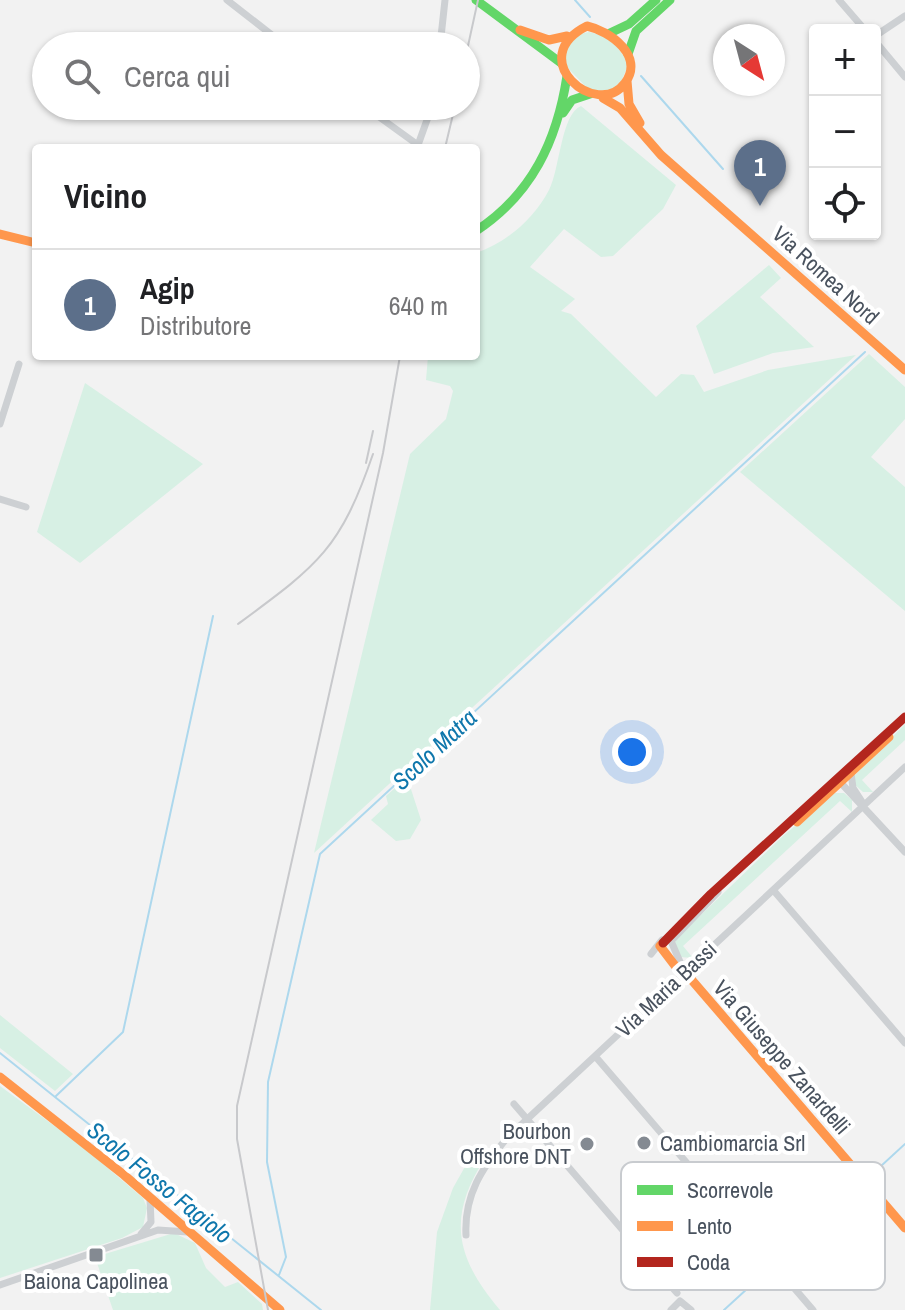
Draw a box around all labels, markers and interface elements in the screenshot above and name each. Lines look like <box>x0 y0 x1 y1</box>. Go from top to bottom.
north arrow <box>713 24 785 96</box>
map controls <box>809 24 881 240</box>
button: + <box>809 24 881 96</box>
search box <box>32 32 480 120</box>
icon: search <box>60 54 104 98</box>
text: Cerca qui <box>124 56 231 96</box>
button: − <box>809 96 881 168</box>
pin: 1 <box>734 140 786 206</box>
button: locate <box>809 168 881 240</box>
text: Vicino <box>64 173 147 219</box>
street label: Via Romea Nord <box>766 219 886 331</box>
text: Agip <box>140 268 195 308</box>
text: 1 <box>84 288 96 323</box>
text: 640 m <box>389 288 448 323</box>
text: Distributore <box>140 308 251 343</box>
water label: Scolo Matra <box>385 701 483 797</box>
your location <box>612 732 652 772</box>
street label: Via Maria Bassi <box>609 934 723 1044</box>
street label: Via Giuseppe Zanardelli <box>707 973 857 1141</box>
water label: Scolo Fosso Fagiolo <box>81 1114 239 1250</box>
place label: Bourbon Offshore DNT <box>460 1116 571 1171</box>
place label: Cambiomarcia Srl <box>660 1128 805 1158</box>
marker: Cambiomarcia Srl <box>635 1134 653 1152</box>
marker: Bourbon Offshore DNT <box>578 1135 596 1153</box>
legend <box>621 1162 885 1290</box>
text: Scorrevole <box>687 1175 773 1205</box>
text: Lento <box>687 1211 732 1241</box>
marker: Baiona Capolinea <box>87 1246 105 1264</box>
text: Coda <box>687 1247 730 1277</box>
place label: Baiona Capolinea <box>24 1266 168 1296</box>

